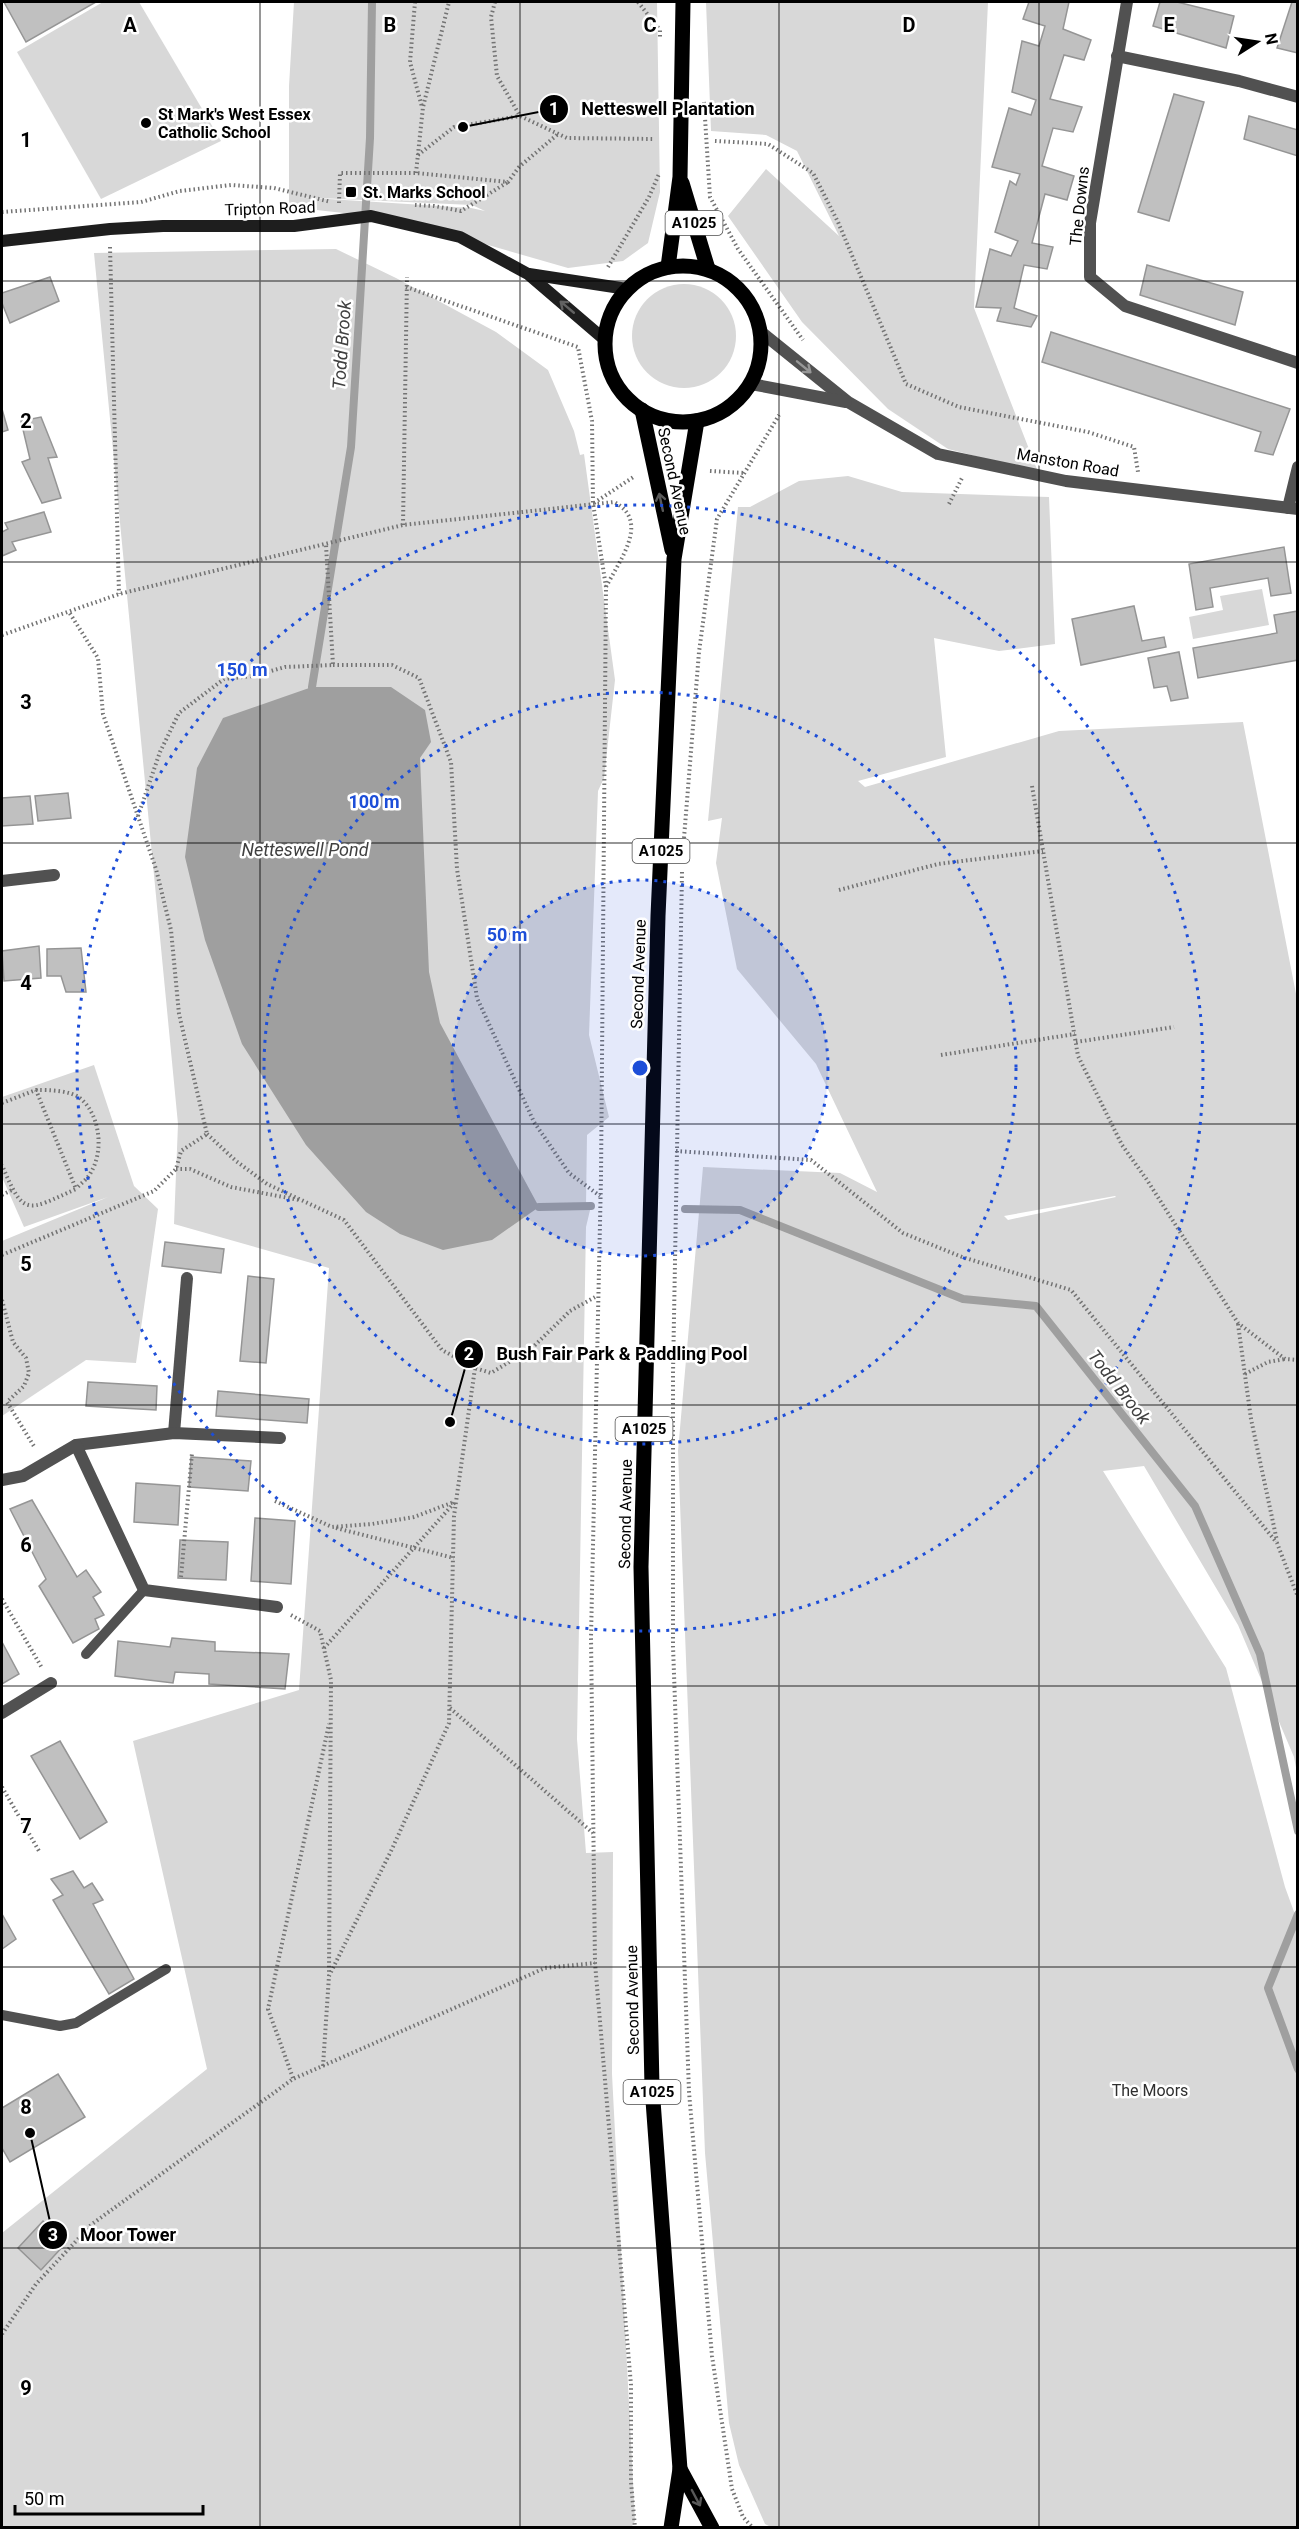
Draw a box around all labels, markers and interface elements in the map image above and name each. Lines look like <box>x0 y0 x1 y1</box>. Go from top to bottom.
north arrow <box>1227 12 1287 72</box>
text: A <box>123 13 137 37</box>
text: B <box>384 13 396 37</box>
text: C <box>643 13 657 37</box>
text: D <box>903 13 916 37</box>
text: E <box>1163 13 1175 37</box>
text: N <box>1261 31 1282 46</box>
callout: Netteswell Plantation <box>539 91 767 127</box>
text: 1 <box>549 98 559 119</box>
text: Netteswell Plantation <box>581 98 755 119</box>
place label: St Mark's West Essex Catholic School <box>158 105 311 142</box>
marker: St Mark's West Essex Catholic School <box>139 116 153 130</box>
text: 1 <box>20 128 32 152</box>
street label: The Downs <box>1066 165 1093 247</box>
place label: St. Marks School <box>363 183 486 202</box>
marker: St. Marks School <box>344 185 358 199</box>
street label: Tripton Road <box>224 197 316 220</box>
road number: A1025 <box>666 211 722 235</box>
water label: Todd Brook <box>328 299 355 390</box>
one-way arrow <box>560 300 575 314</box>
one-way arrow <box>796 360 811 374</box>
text: 2 <box>20 409 32 433</box>
street label: Second Avenue <box>654 426 695 537</box>
street label: Manston Road <box>1015 444 1121 481</box>
one-way arrow <box>655 492 667 511</box>
text: 150 m <box>216 659 268 680</box>
text: 3 <box>20 690 32 714</box>
text: 100 m <box>348 791 400 812</box>
water label: Netteswell Pond <box>241 839 370 860</box>
road number: A1025 <box>632 839 690 863</box>
street label: Second Avenue <box>627 919 650 1029</box>
text: 50 m <box>487 924 527 945</box>
text: 4 <box>20 971 32 995</box>
centre of rings <box>630 1058 650 1078</box>
text: 5 <box>20 1252 32 1276</box>
callout: Bush Fair Park & Paddling Pool <box>454 1336 759 1372</box>
text: 2 <box>464 1343 474 1364</box>
text: Bush Fair Park & Paddling Pool <box>497 1343 747 1364</box>
water label: Todd Brook <box>1084 1345 1156 1429</box>
road number: A1025 <box>616 1417 672 1441</box>
street label: Second Avenue <box>615 1459 636 1569</box>
text: 6 <box>20 1533 32 1557</box>
text: 7 <box>20 1814 32 1838</box>
street label: Second Avenue <box>622 1945 643 2055</box>
road number: A1025 <box>624 2080 680 2104</box>
park label: The Moors <box>1112 2081 1188 2100</box>
text: 8 <box>20 2095 32 2119</box>
callout: Moor Tower <box>38 2217 189 2253</box>
text: 3 <box>48 2224 58 2245</box>
text: Moor Tower <box>80 2224 176 2245</box>
text: 9 <box>20 2376 32 2400</box>
scale bar <box>15 2478 202 2516</box>
text: 50 m <box>24 2488 64 2509</box>
one-way arrow <box>690 2489 702 2506</box>

